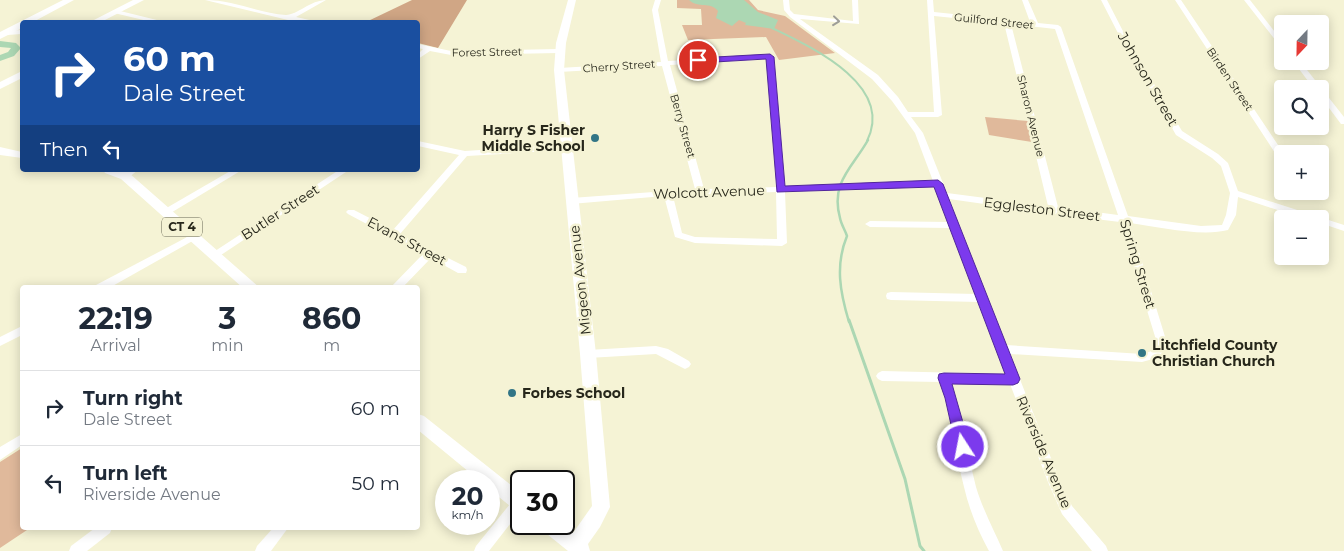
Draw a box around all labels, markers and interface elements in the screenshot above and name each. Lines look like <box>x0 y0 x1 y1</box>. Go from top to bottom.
street label: Guilford Street <box>953 10 1035 32</box>
one-way arrow <box>832 15 840 26</box>
north arrow <box>1274 15 1329 70</box>
map controls <box>1274 15 1329 265</box>
street label: Johnson Street <box>1113 28 1182 130</box>
text: 60 m <box>123 37 216 80</box>
pin <box>677 39 719 81</box>
icon: right <box>40 40 105 105</box>
street label: Forest Street <box>452 44 523 60</box>
street label: Birden Street <box>1204 45 1257 114</box>
icon: arrive <box>684 46 712 74</box>
street label: Cherry Street <box>582 56 656 76</box>
street label: Sharon Avenue <box>1014 74 1048 159</box>
text: Dale Street <box>123 80 246 107</box>
button: search <box>1274 80 1329 135</box>
street label: Berry Street <box>667 92 699 160</box>
place label: Harry S Fisher Middle School <box>482 121 585 155</box>
marker: Harry S Fisher Middle School <box>589 132 601 144</box>
icon: left <box>98 135 126 163</box>
text: Then <box>40 138 88 161</box>
button: + <box>1274 145 1329 200</box>
street label: Butler Street <box>238 180 323 244</box>
street label: Wolcott Avenue <box>653 181 765 203</box>
street label: Eggleston Street <box>983 193 1102 225</box>
button: − <box>1274 210 1329 265</box>
street label: Evans Street <box>364 213 450 270</box>
street label: Spring Street <box>1116 217 1160 311</box>
road number: CT 4 <box>162 218 202 236</box>
street label: Migeon Avenue <box>565 224 595 336</box>
text: 22:19 <box>79 300 153 337</box>
text: 3 <box>219 300 236 337</box>
text: 860 <box>302 300 361 337</box>
text: Arrival <box>90 336 141 355</box>
text: min <box>211 336 243 355</box>
text: m <box>323 336 340 355</box>
place label: Litchfield County Christian Church <box>1152 336 1278 370</box>
marker: Litchfield County Christian Church <box>1136 347 1148 359</box>
place label: Forbes School <box>522 384 625 402</box>
text: Turn right <box>83 387 183 410</box>
marker: Forbes School <box>506 387 518 399</box>
street label: Riverside Avenue <box>1012 393 1076 511</box>
icon: right <box>40 394 68 422</box>
text: 60 m <box>351 397 400 420</box>
text: Dale Street <box>83 410 172 429</box>
position arrow <box>936 420 988 472</box>
text: Turn left <box>83 462 168 485</box>
icon: left <box>40 469 68 497</box>
speed limit sign: 30 <box>510 470 575 535</box>
text: 50 m <box>352 472 400 495</box>
text: 20 <box>452 481 483 511</box>
text: Riverside Avenue <box>83 485 221 504</box>
text: km/h <box>451 507 484 522</box>

